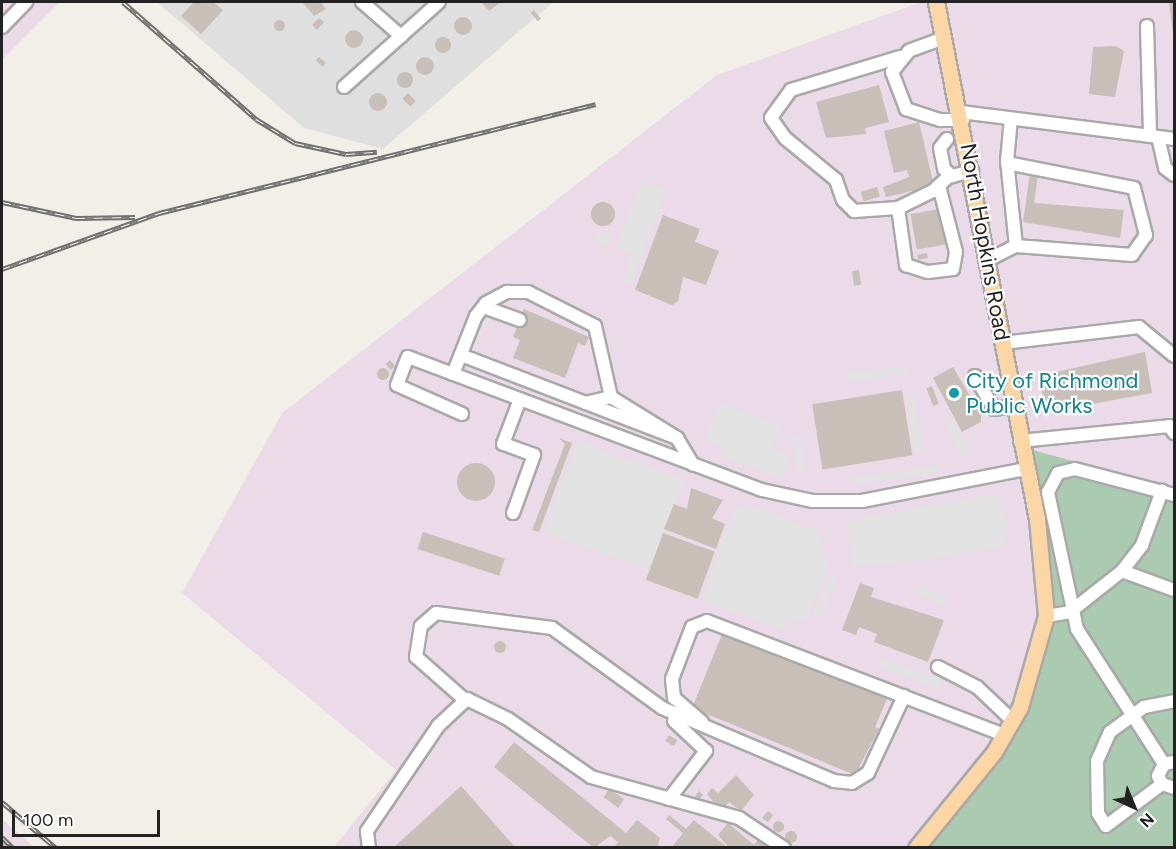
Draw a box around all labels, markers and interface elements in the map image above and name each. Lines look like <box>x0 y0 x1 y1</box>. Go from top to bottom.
street label: North Hopkins Road <box>955 141 1015 343</box>
place label: City of Richmond Public Works <box>966 367 1138 418</box>
marker: City of Richmond Public Works <box>947 386 961 400</box>
north arrow <box>1104 777 1164 837</box>
scale bar <box>15 798 164 836</box>
text: 100 m <box>23 809 73 831</box>
text: N <box>1136 809 1158 831</box>

